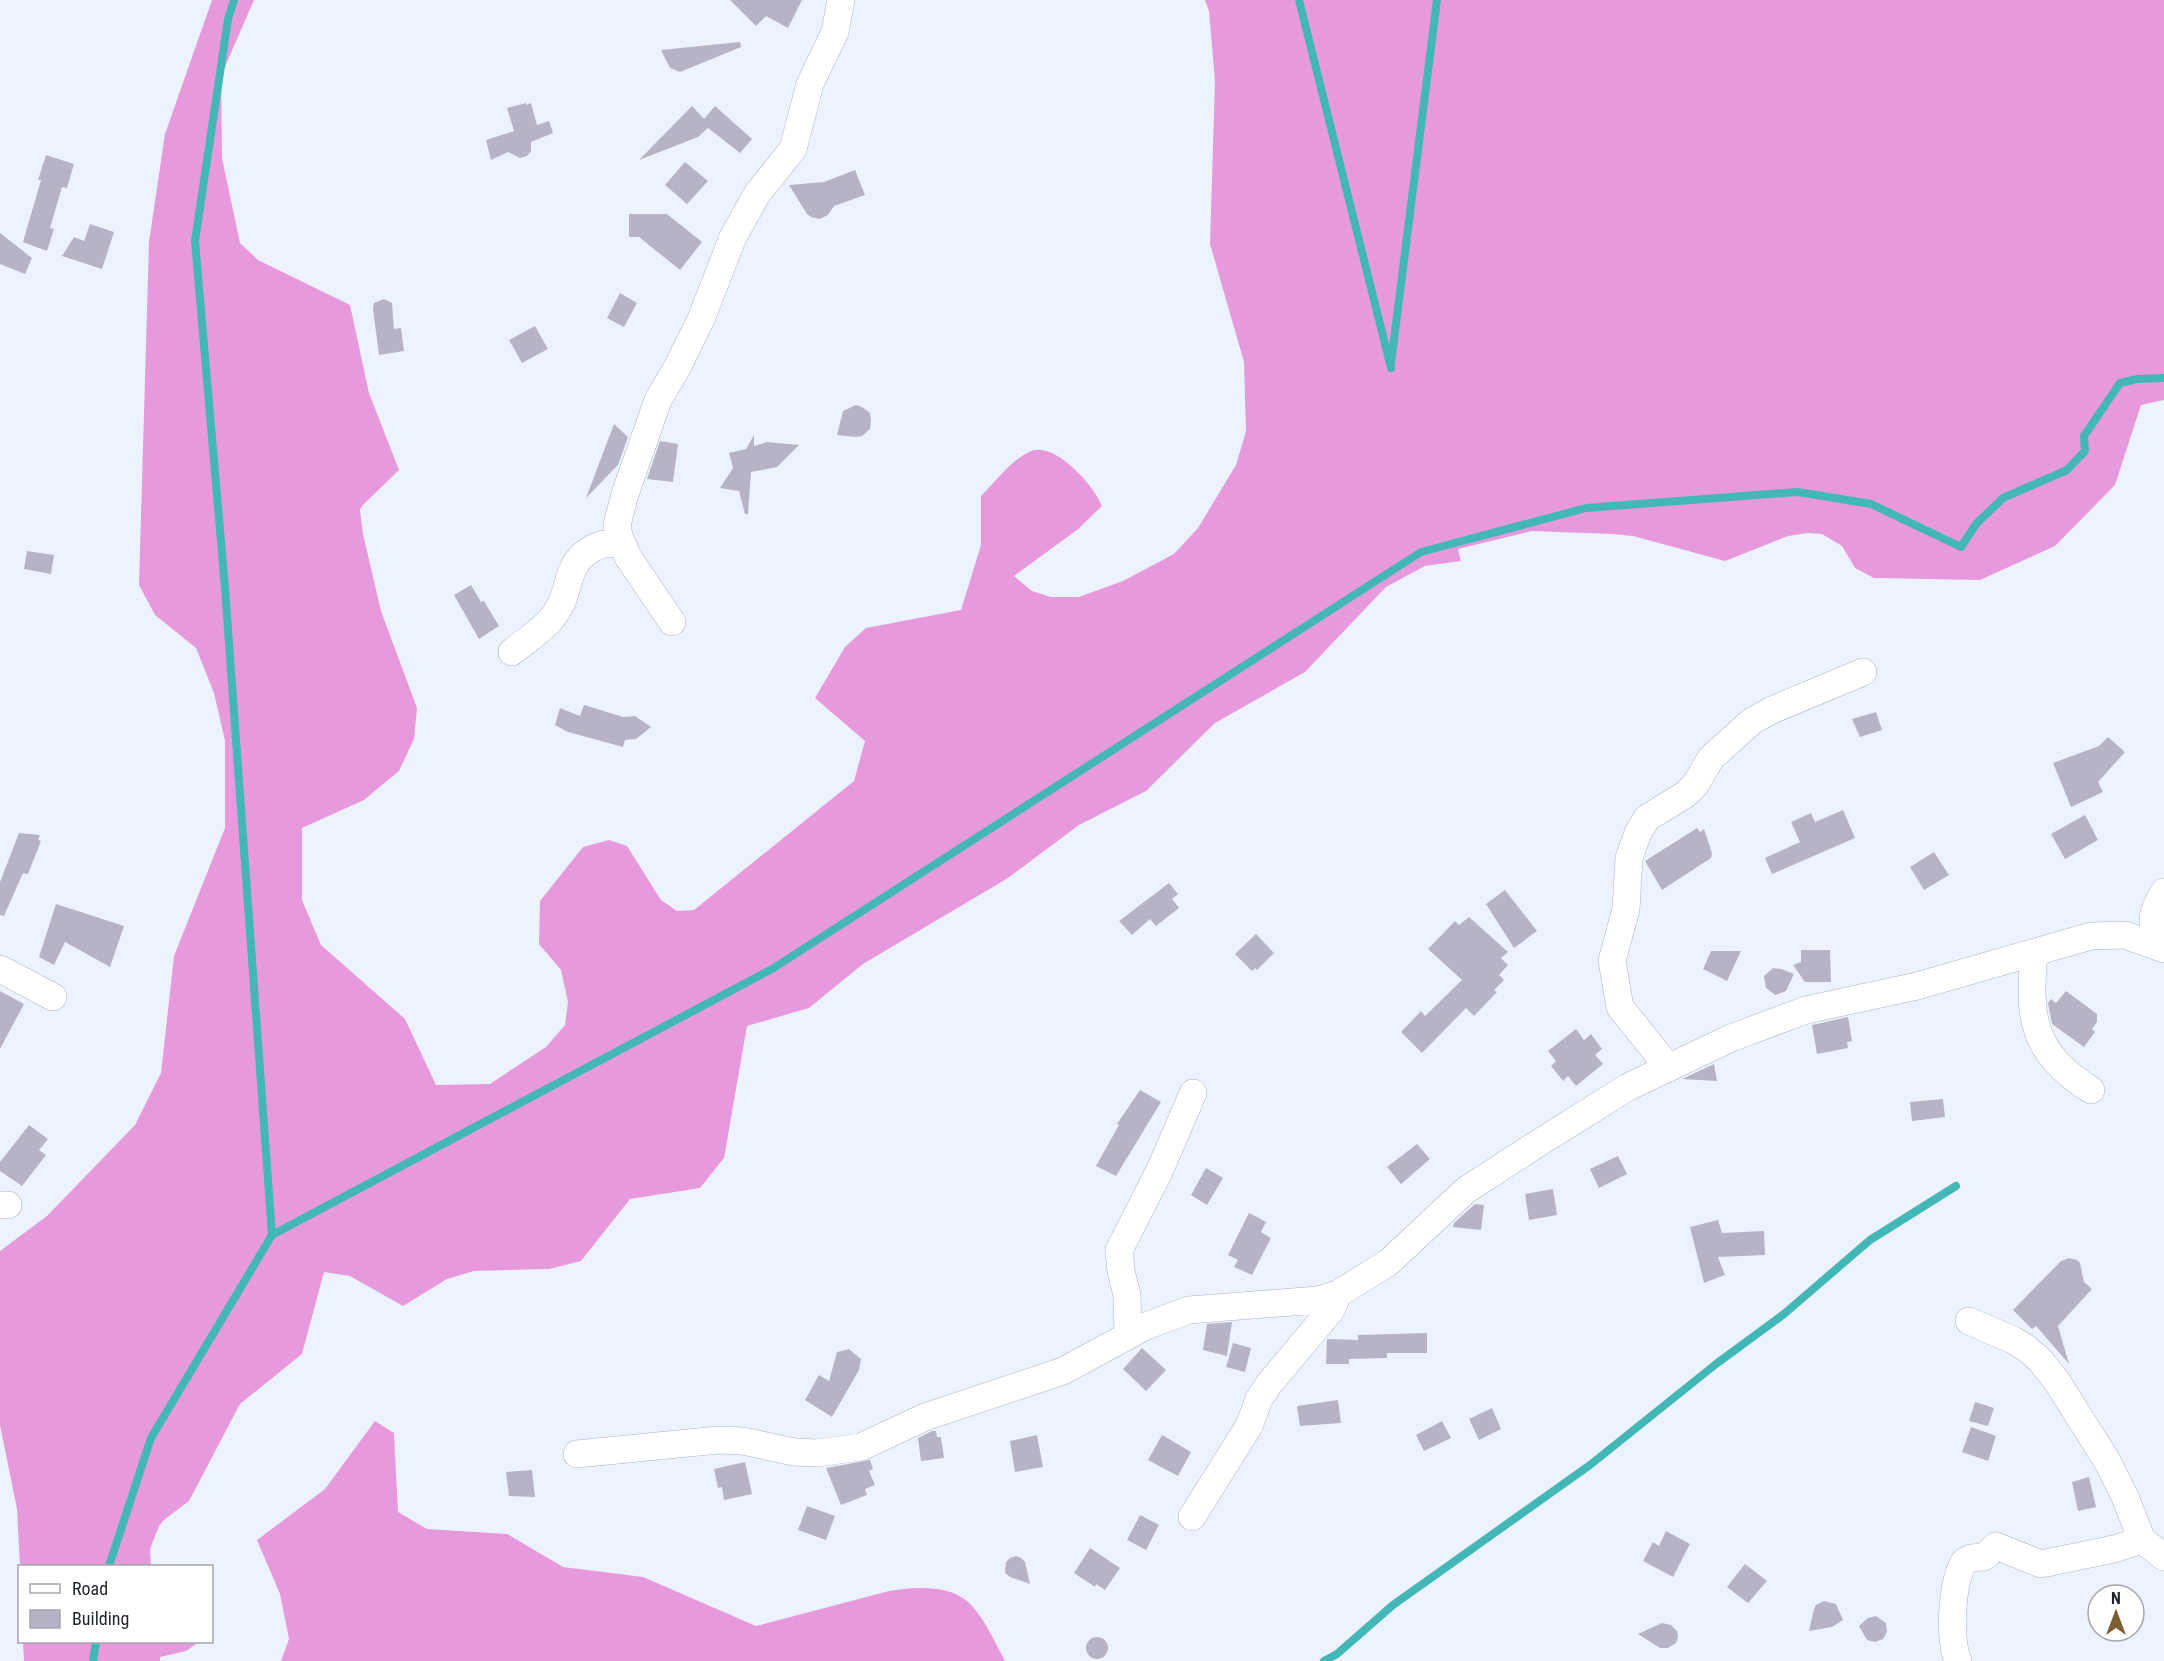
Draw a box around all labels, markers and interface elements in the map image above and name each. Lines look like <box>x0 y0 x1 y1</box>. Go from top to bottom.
legend <box>18 1565 213 1643</box>
text: Road <box>72 1578 108 1599</box>
north arrow <box>2086 1583 2146 1643</box>
text: N <box>2111 1589 2121 1608</box>
text: Building <box>72 1608 129 1629</box>

